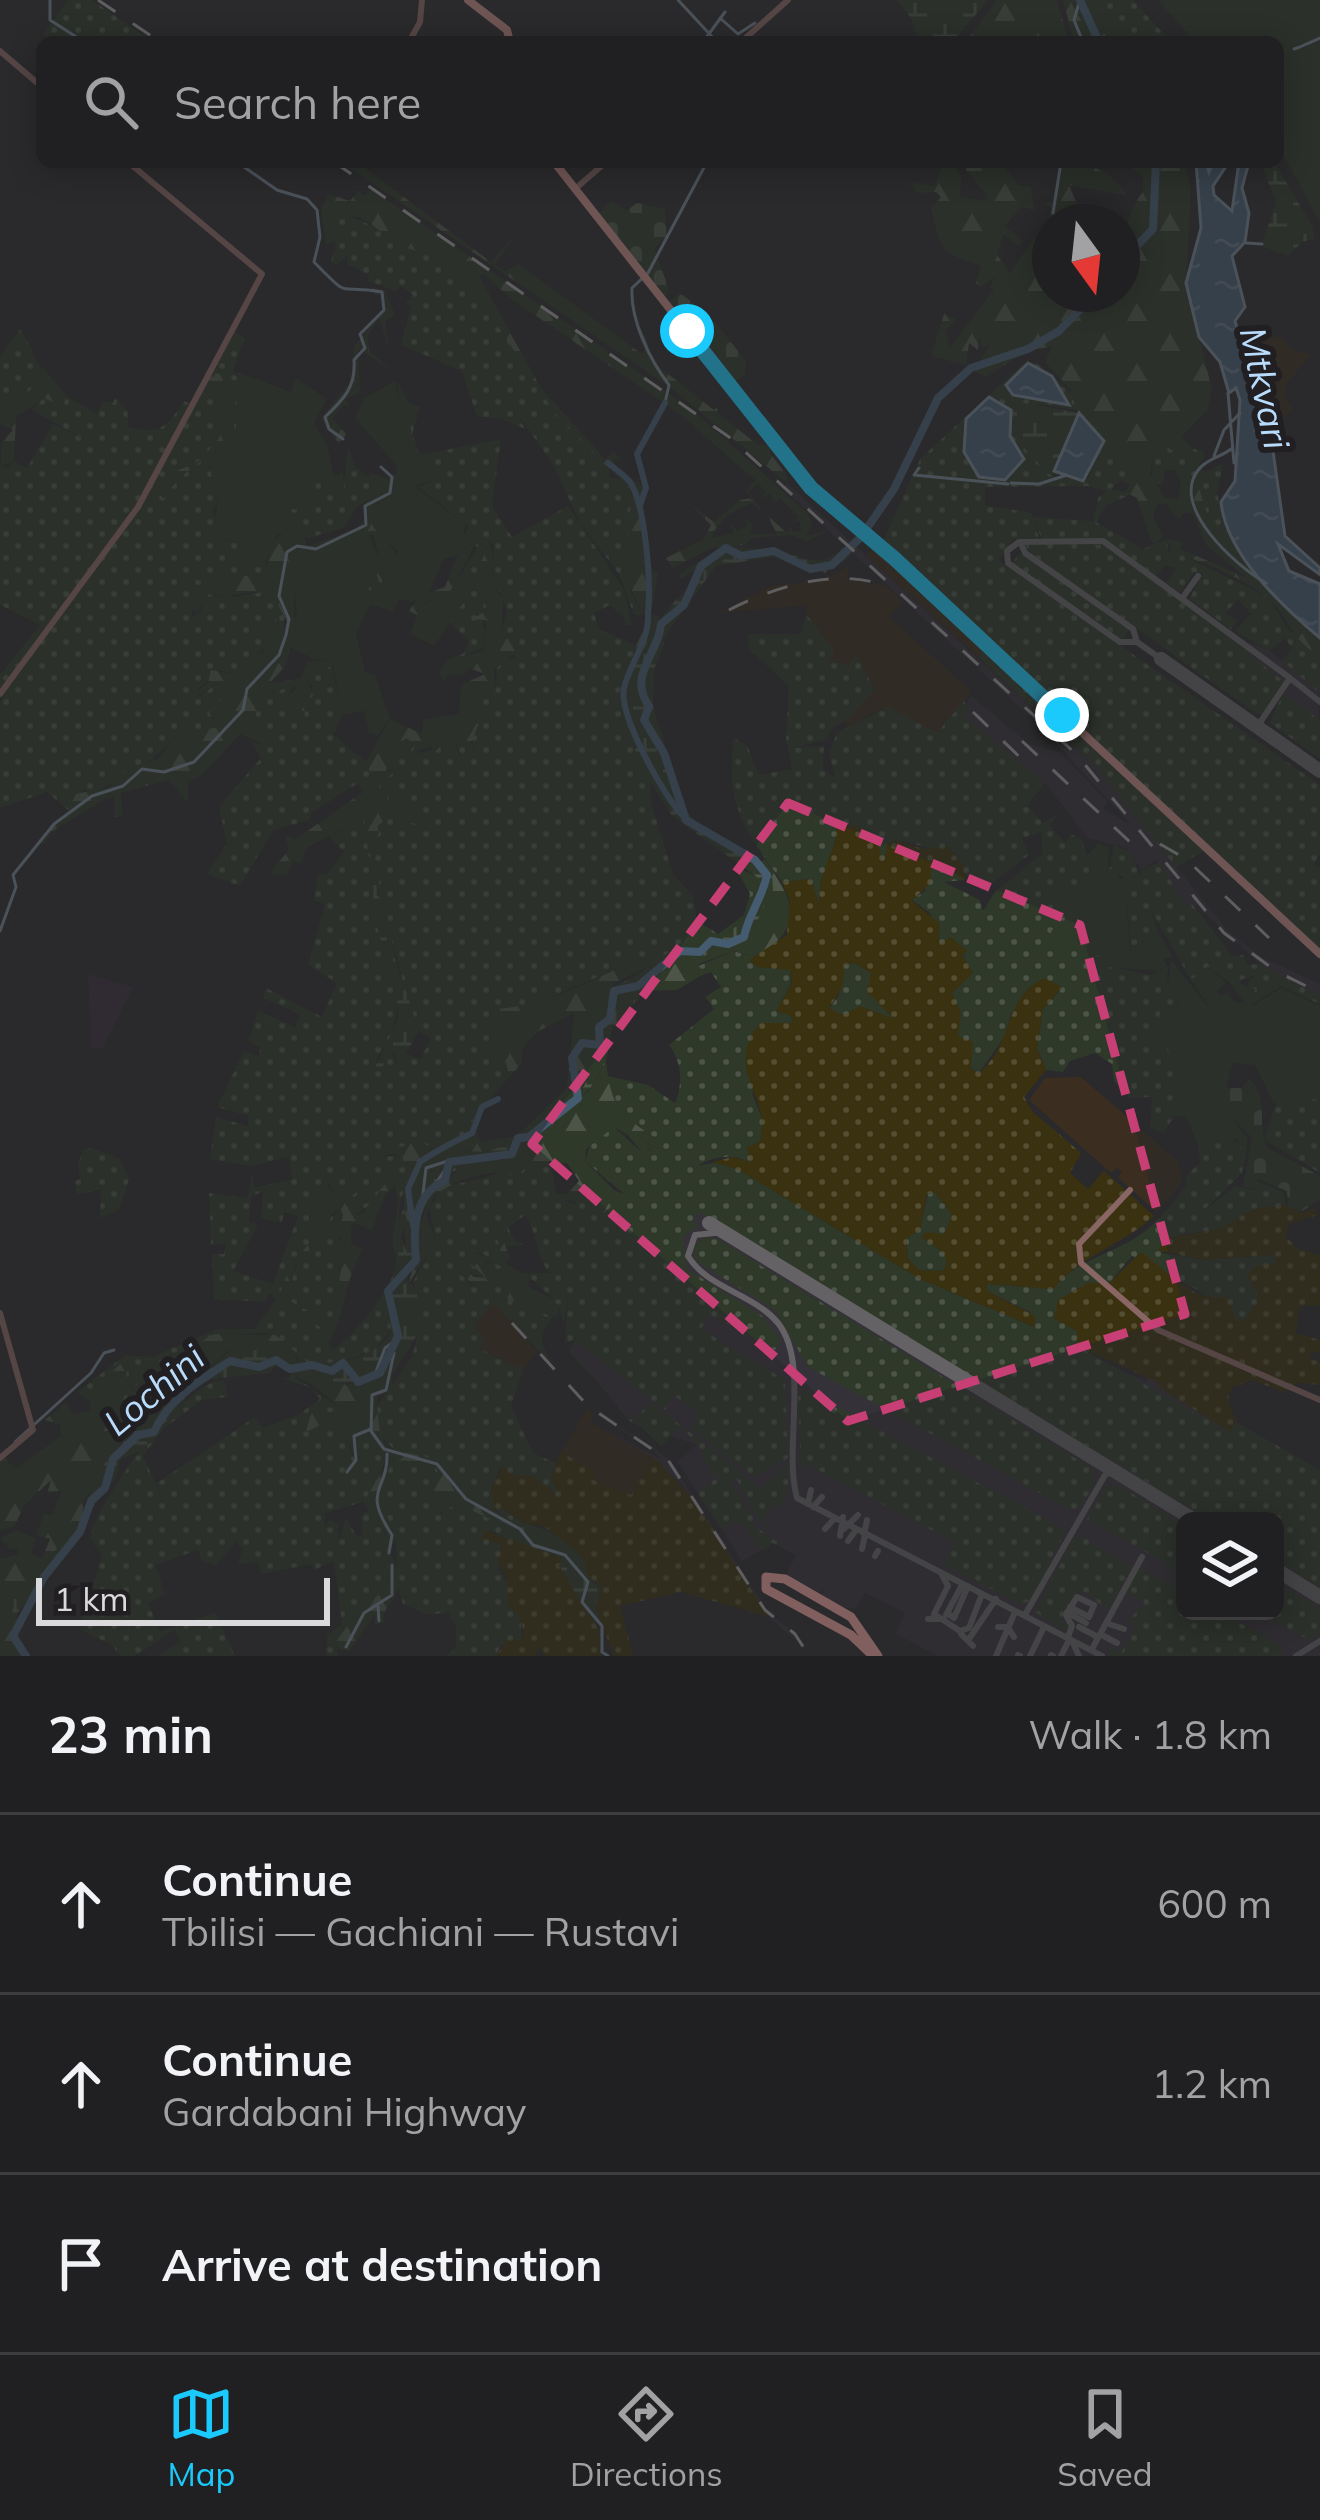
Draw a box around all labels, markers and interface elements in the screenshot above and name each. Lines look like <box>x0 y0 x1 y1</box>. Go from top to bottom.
search box <box>36 36 1284 168</box>
icon: search <box>78 69 144 135</box>
text: Search here <box>174 74 421 130</box>
north arrow <box>1032 204 1140 312</box>
route start <box>660 304 714 358</box>
water label: Mtkvari <box>1231 323 1300 453</box>
route end <box>1035 688 1089 742</box>
water label: Lochini <box>94 1334 213 1445</box>
map controls <box>1176 1512 1284 1620</box>
button: layers <box>1176 1512 1284 1620</box>
scale bar <box>36 1572 330 1625</box>
text: 1 km <box>54 1578 128 1619</box>
text: 23 min <box>48 1702 213 1766</box>
text: Walk · 1.8 km <box>1029 1710 1272 1759</box>
text: Continue <box>162 1851 352 1907</box>
icon: ahead <box>48 1871 114 1937</box>
text: 600 m <box>1157 1879 1272 1928</box>
text: Tbilisi — Gachiani — Rustavi <box>162 1907 679 1956</box>
text: Continue <box>162 2031 352 2087</box>
icon: ahead <box>48 2051 114 2117</box>
text: 1.2 km <box>1152 2059 1272 2108</box>
text: Gardabani Highway <box>162 2087 526 2136</box>
icon: arrive <box>48 2231 114 2297</box>
text: Arrive at destination <box>162 2236 602 2292</box>
tab: Map <box>167 2381 235 2494</box>
tab: Directions <box>570 2381 723 2494</box>
tab: Saved <box>1057 2381 1153 2494</box>

